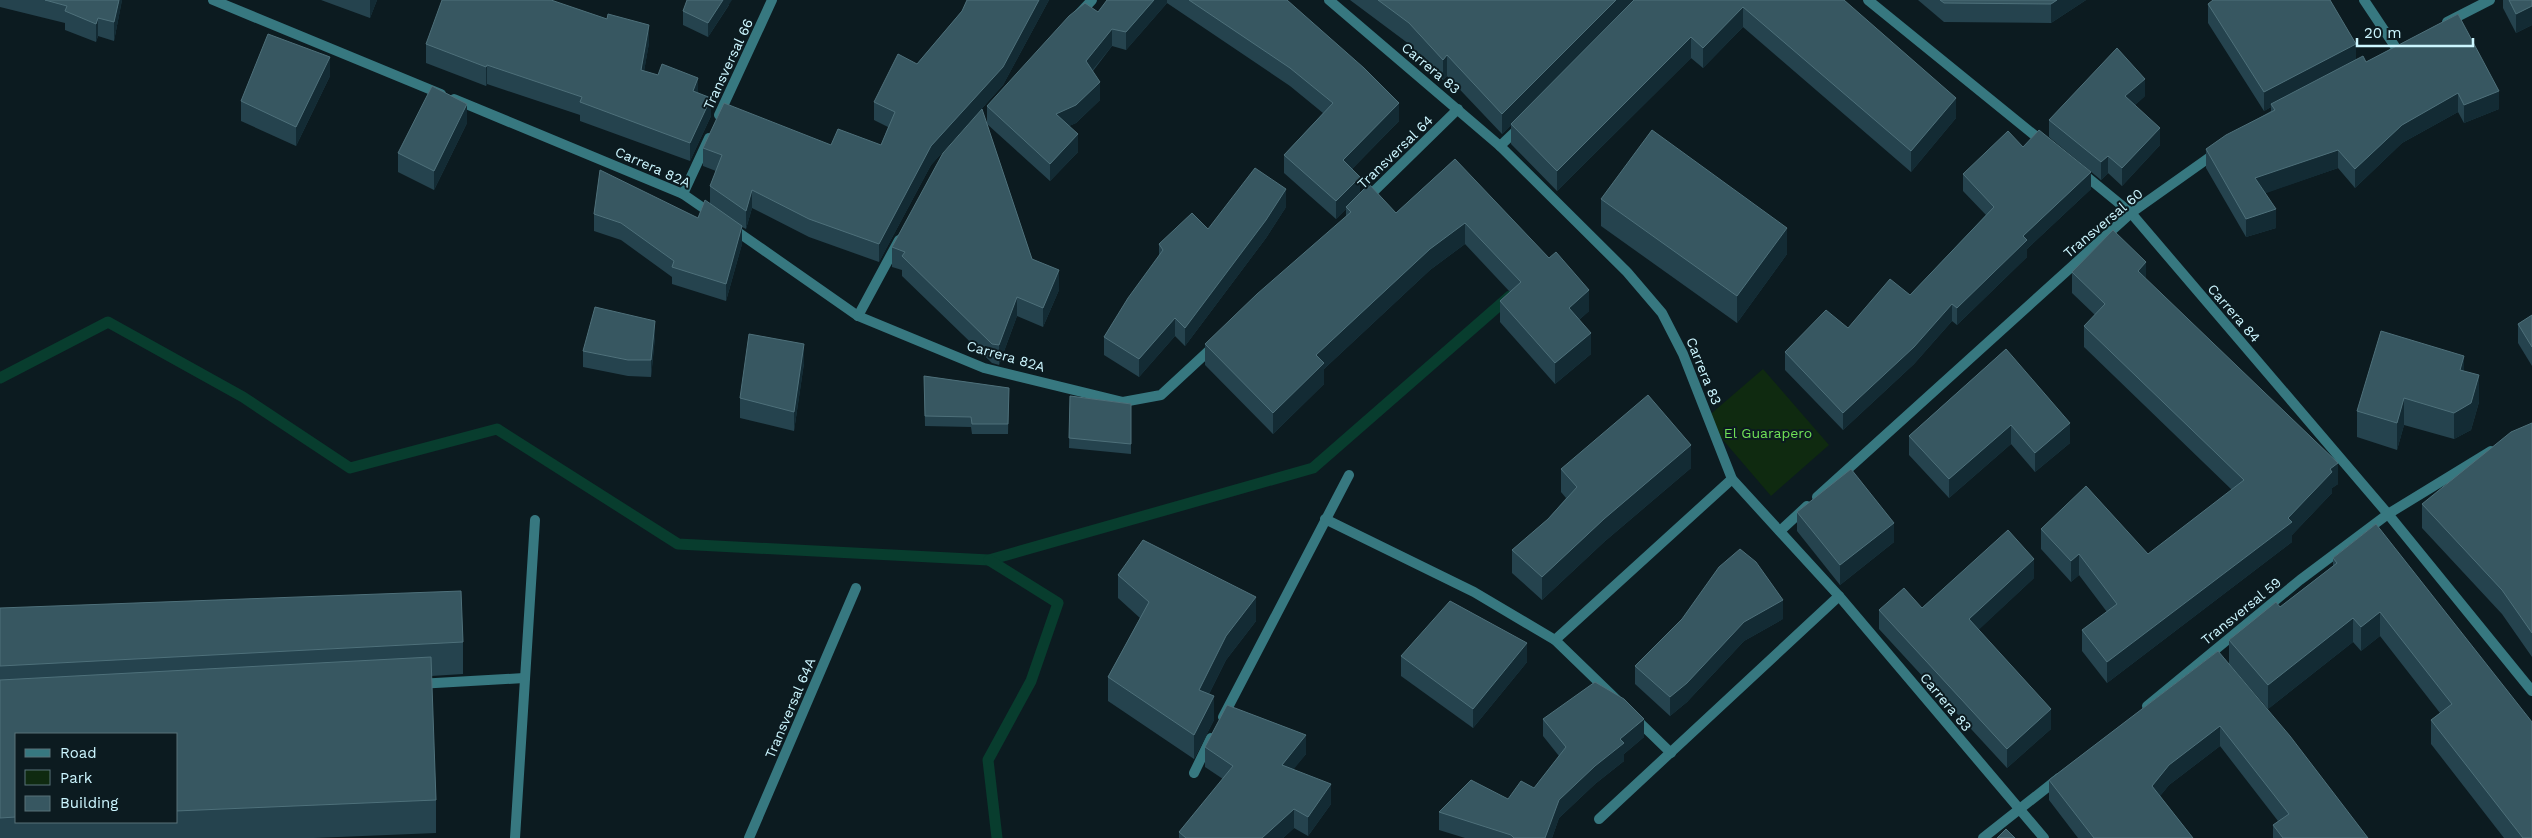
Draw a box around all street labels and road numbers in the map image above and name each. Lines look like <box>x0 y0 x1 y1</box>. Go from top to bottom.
street label: Transversal 66 <box>700 16 756 112</box>
street label: Carrera 83 <box>1399 39 1463 97</box>
street label: Transversal 64 <box>1354 112 1436 192</box>
street label: Carrera 82A <box>613 143 693 191</box>
street label: Transversal 60 <box>2060 185 2146 261</box>
street label: Carrera 84 <box>2204 281 2264 345</box>
street label: Carrera 83 <box>1683 335 1725 407</box>
street label: Carrera 82A <box>965 337 1047 375</box>
street label: Transversal 59 <box>2198 574 2284 648</box>
street label: Transversal 64A <box>762 655 818 761</box>
street label: Carrera 83 <box>1917 670 1975 734</box>

